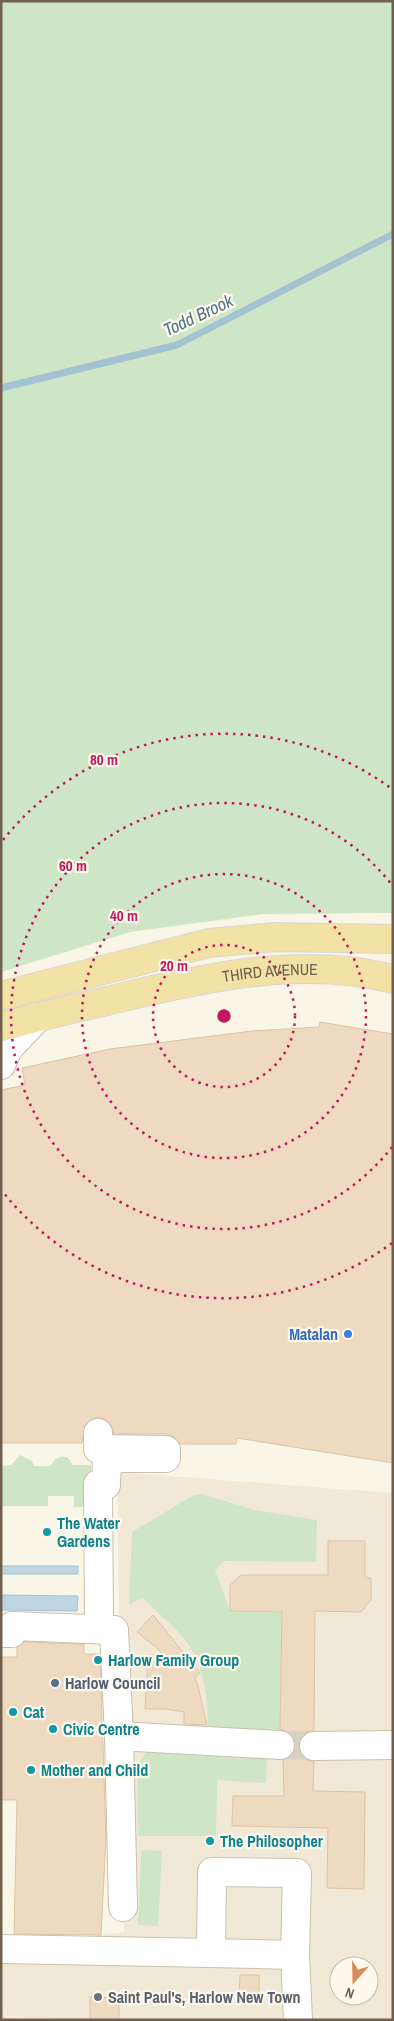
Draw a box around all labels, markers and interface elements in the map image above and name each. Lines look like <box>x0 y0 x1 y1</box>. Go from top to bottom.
water label: Todd Brook <box>159 288 238 342</box>
text: 80 m <box>90 749 118 770</box>
text: 60 m <box>59 855 87 876</box>
text: 40 m <box>110 905 138 926</box>
text: 20 m <box>160 955 188 976</box>
street label: THIRD AVENUE <box>220 958 318 987</box>
centre of rings <box>215 1007 233 1025</box>
place label: Matalan <box>289 1323 338 1345</box>
marker: Matalan <box>342 1328 354 1340</box>
place label: The Water Gardens <box>57 1512 121 1552</box>
marker: The Water Gardens <box>41 1526 53 1538</box>
place label: Harlow Family Group <box>108 1649 239 1671</box>
marker: Harlow Family Group <box>92 1654 104 1666</box>
place label: Harlow Council <box>65 1672 161 1694</box>
marker: Harlow Council <box>49 1677 61 1689</box>
place label: Cat <box>23 1701 45 1723</box>
marker: Cat <box>7 1706 19 1718</box>
place label: Civic Centre <box>63 1718 140 1740</box>
marker: Civic Centre <box>47 1723 59 1735</box>
place label: Mother and Child <box>41 1759 148 1781</box>
marker: Mother and Child <box>25 1764 37 1776</box>
place label: The Philosopher <box>220 1830 324 1852</box>
marker: The Philosopher <box>204 1835 216 1847</box>
north arrow <box>329 1956 379 2006</box>
text: N <box>343 1983 357 2003</box>
place label: Saint Paul's, Harlow New Town <box>108 1986 300 2008</box>
marker: Saint Paul's, Harlow New Town <box>92 1991 104 2003</box>

